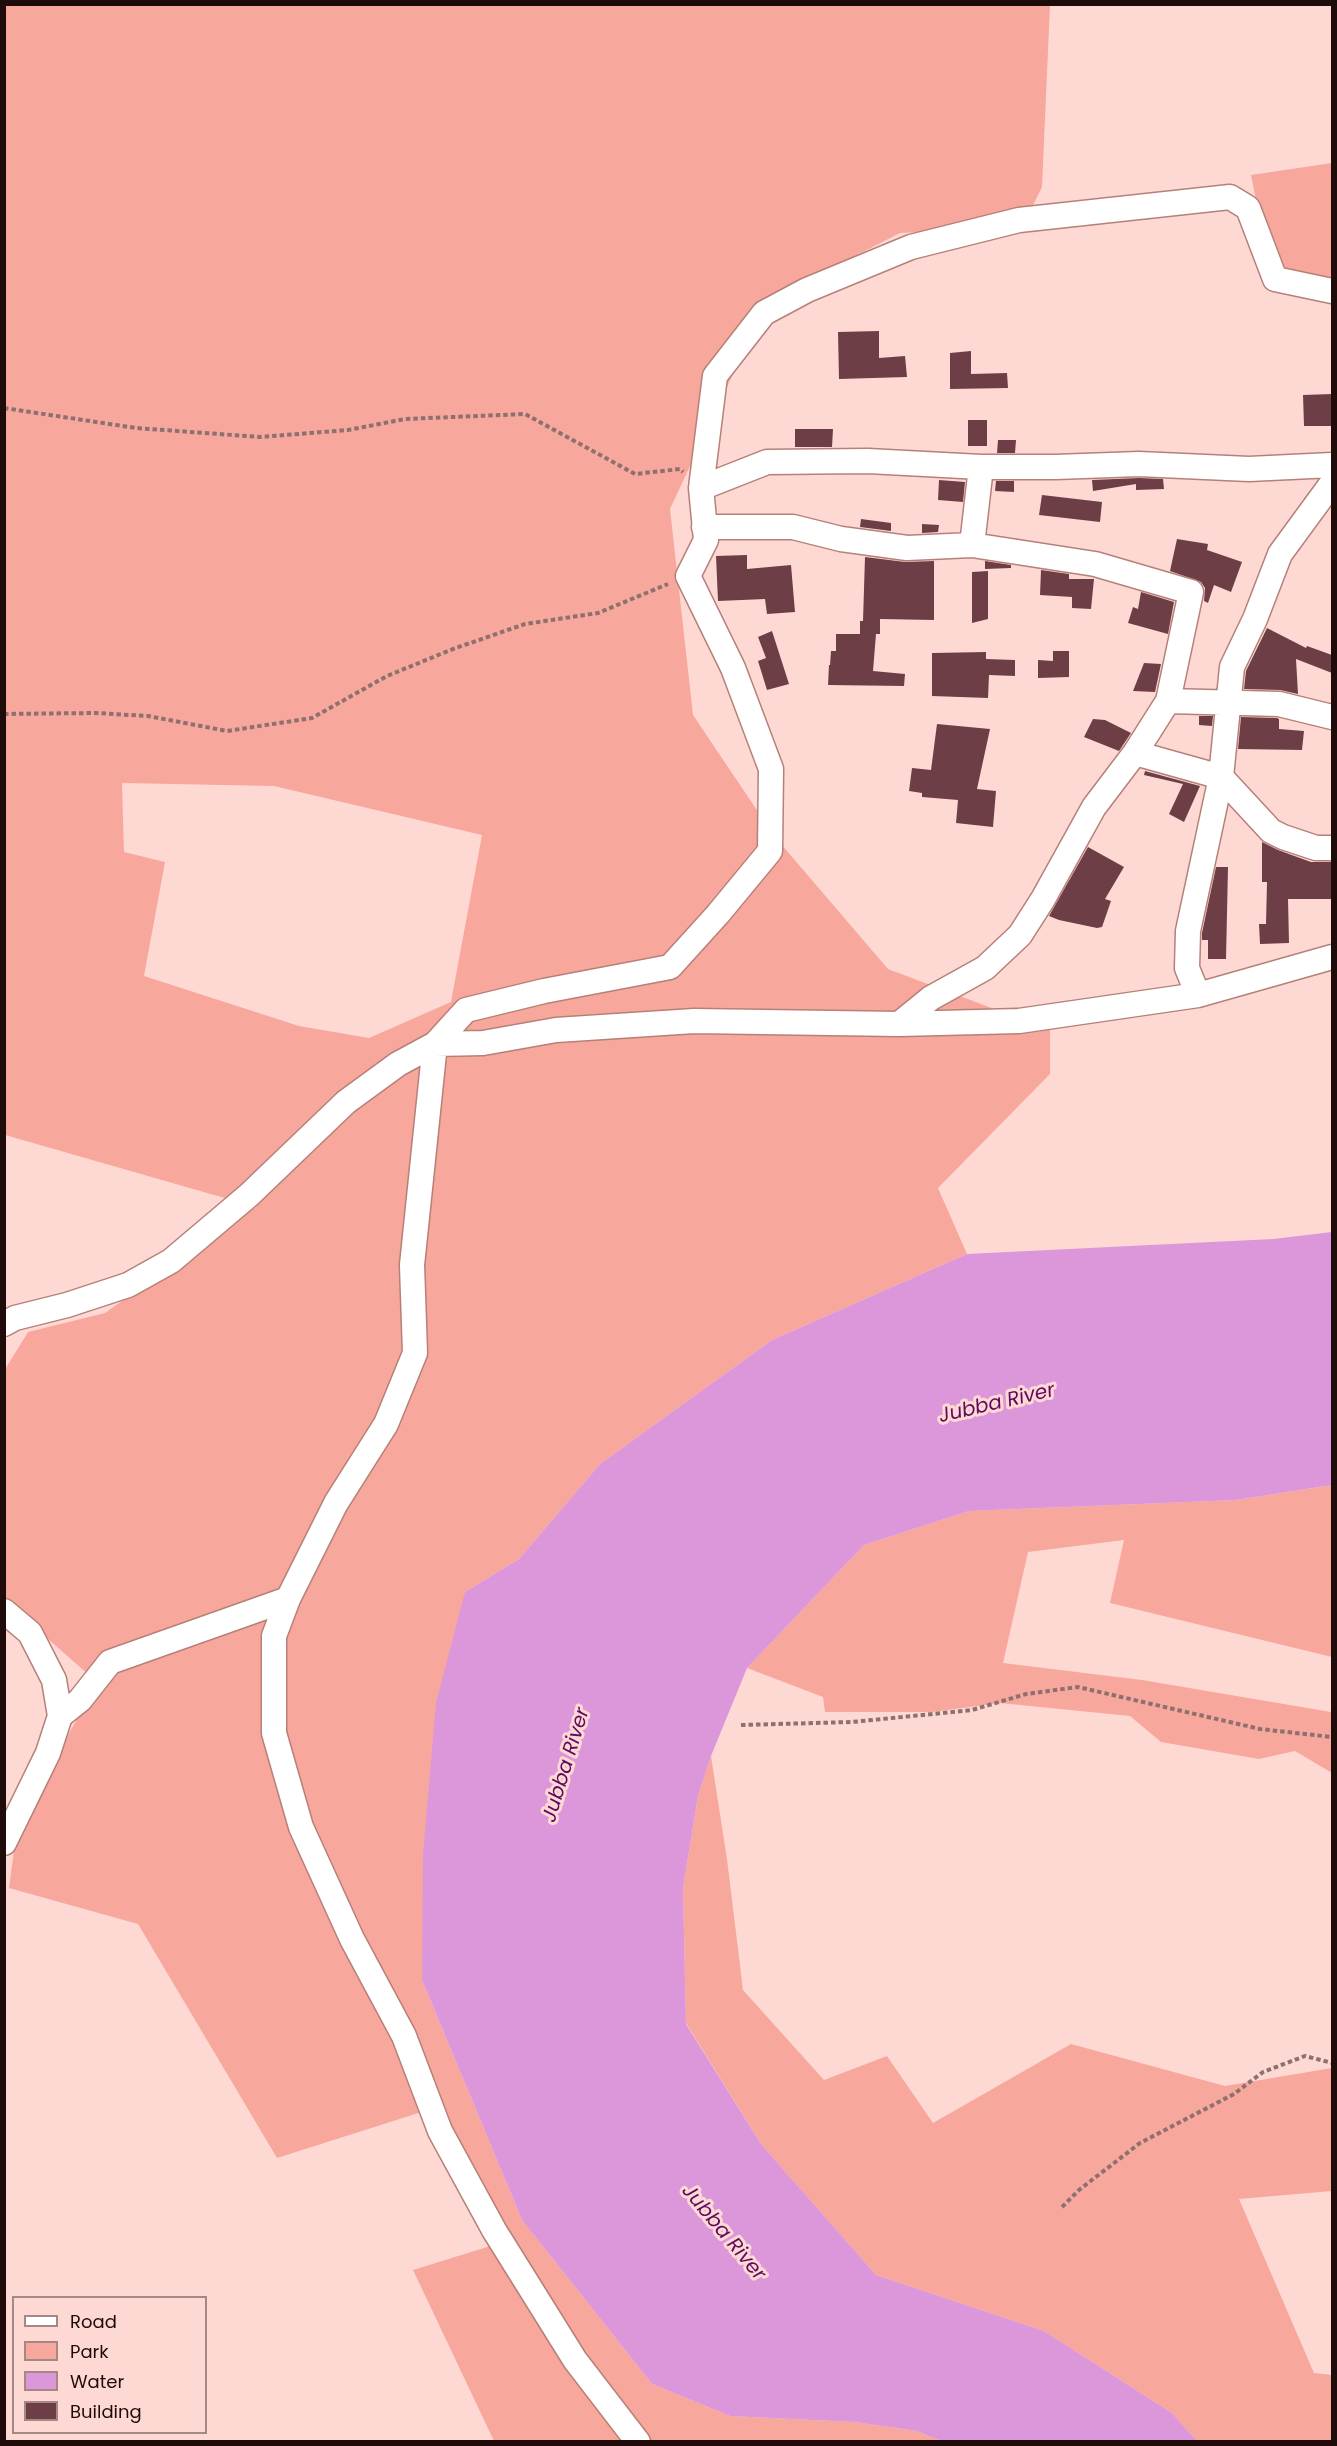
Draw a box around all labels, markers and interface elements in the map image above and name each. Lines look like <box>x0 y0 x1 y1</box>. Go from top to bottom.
water label: Jubba River <box>937 1379 1057 1429</box>
water label: Jubba River <box>538 1705 596 1825</box>
water label: Jubba River <box>676 2180 770 2286</box>
legend <box>12 2296 207 2434</box>
text: Road <box>70 2309 117 2334</box>
text: Park <box>70 2339 109 2364</box>
text: Water <box>70 2369 124 2394</box>
text: Building <box>70 2399 142 2424</box>

